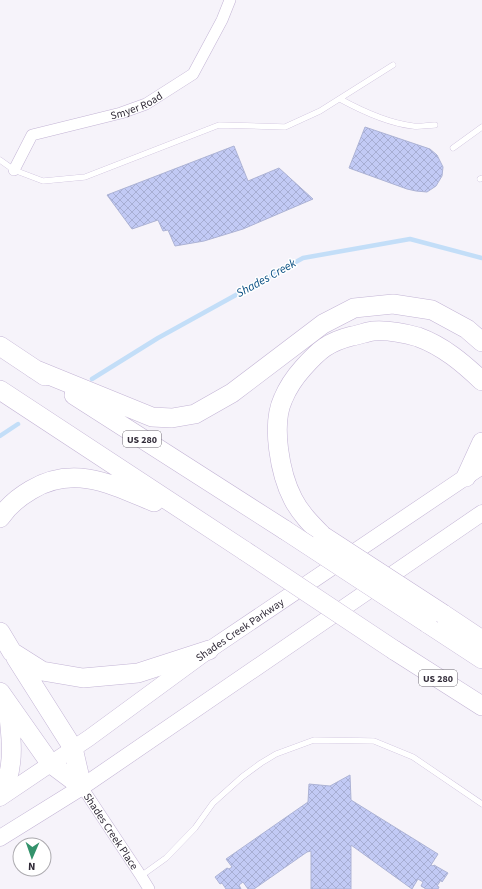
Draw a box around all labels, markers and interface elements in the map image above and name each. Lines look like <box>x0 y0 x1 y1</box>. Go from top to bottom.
street label: Smyer Road <box>109 88 165 123</box>
water label: Shades Creek <box>233 255 299 302</box>
road number: US 280 <box>123 431 161 447</box>
street label: Shades Creek Parkway <box>193 595 287 665</box>
road number: US 280 <box>419 670 457 686</box>
street label: Shades Creek Place <box>80 790 142 873</box>
north arrow <box>12 837 52 877</box>
text: N <box>28 859 36 874</box>

